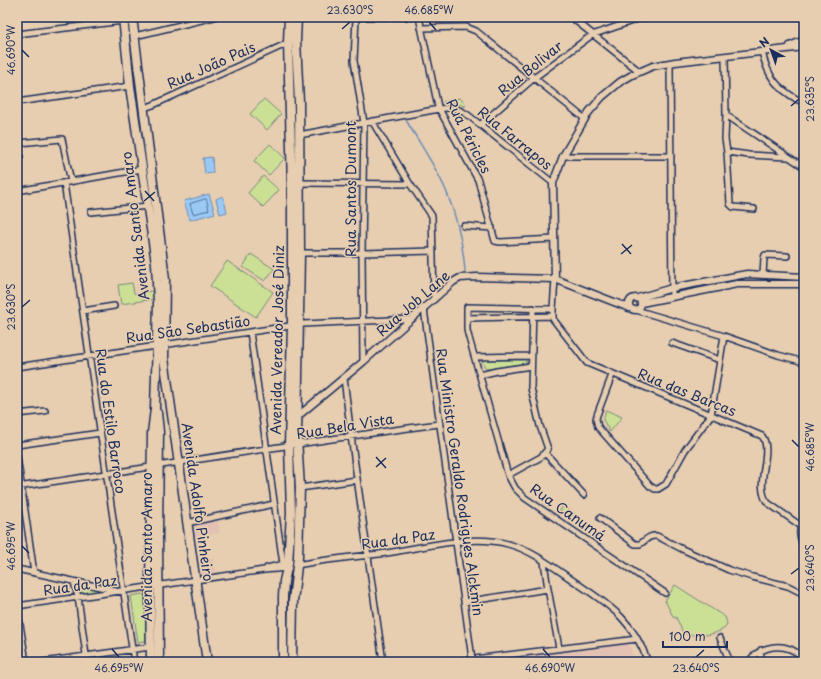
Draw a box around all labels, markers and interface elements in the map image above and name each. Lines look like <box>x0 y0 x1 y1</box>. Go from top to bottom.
text: 23.630°S <box>326 2 374 17</box>
text: 46.685°W <box>404 2 454 17</box>
text: 46.690°W <box>3 24 18 75</box>
north arrow <box>751 30 791 70</box>
text: N <box>755 33 773 51</box>
street label: Rua Bolivar <box>493 35 567 101</box>
street label: Rua João Pais <box>163 36 259 94</box>
text: 23.635°S <box>802 76 817 122</box>
street label: Rua Péricles <box>441 95 497 177</box>
street label: Rua Farrapos <box>473 101 557 175</box>
street label: Rua Santos Dumont <box>340 121 361 257</box>
street label: Avenida Santo Amaro <box>115 150 155 302</box>
street label: Avenida Vereador José Diniz <box>265 245 289 435</box>
street label: Rua Job Lane <box>372 265 455 341</box>
text: 23.630°S <box>3 283 18 331</box>
street label: Rua São Sebastião <box>125 310 252 348</box>
street label: Rua do Estilo Barroco <box>90 347 132 495</box>
street label: Rua Ministro Geraldo Rodrigues Alckmin <box>431 347 489 617</box>
street label: Rua das Barcas <box>635 363 739 421</box>
street label: Rua Bela Vista <box>295 408 395 444</box>
street label: Avenida Adolfo Pinheiro <box>176 421 220 583</box>
text: 46.685°W <box>802 422 817 472</box>
street label: Avenida Santo Amaro <box>136 472 157 622</box>
street label: Rua Canumá <box>526 478 610 546</box>
text: 46.695°W <box>3 521 18 570</box>
street label: Rua da Paz <box>360 523 437 555</box>
text: 23.640°S <box>802 544 817 592</box>
street label: Rua da Paz <box>42 569 119 601</box>
scale bar <box>663 623 727 649</box>
text: 100 m <box>669 627 706 645</box>
text: 46.695°W <box>95 660 144 675</box>
text: 46.690°W <box>525 660 576 675</box>
text: 23.640°S <box>672 660 720 675</box>

